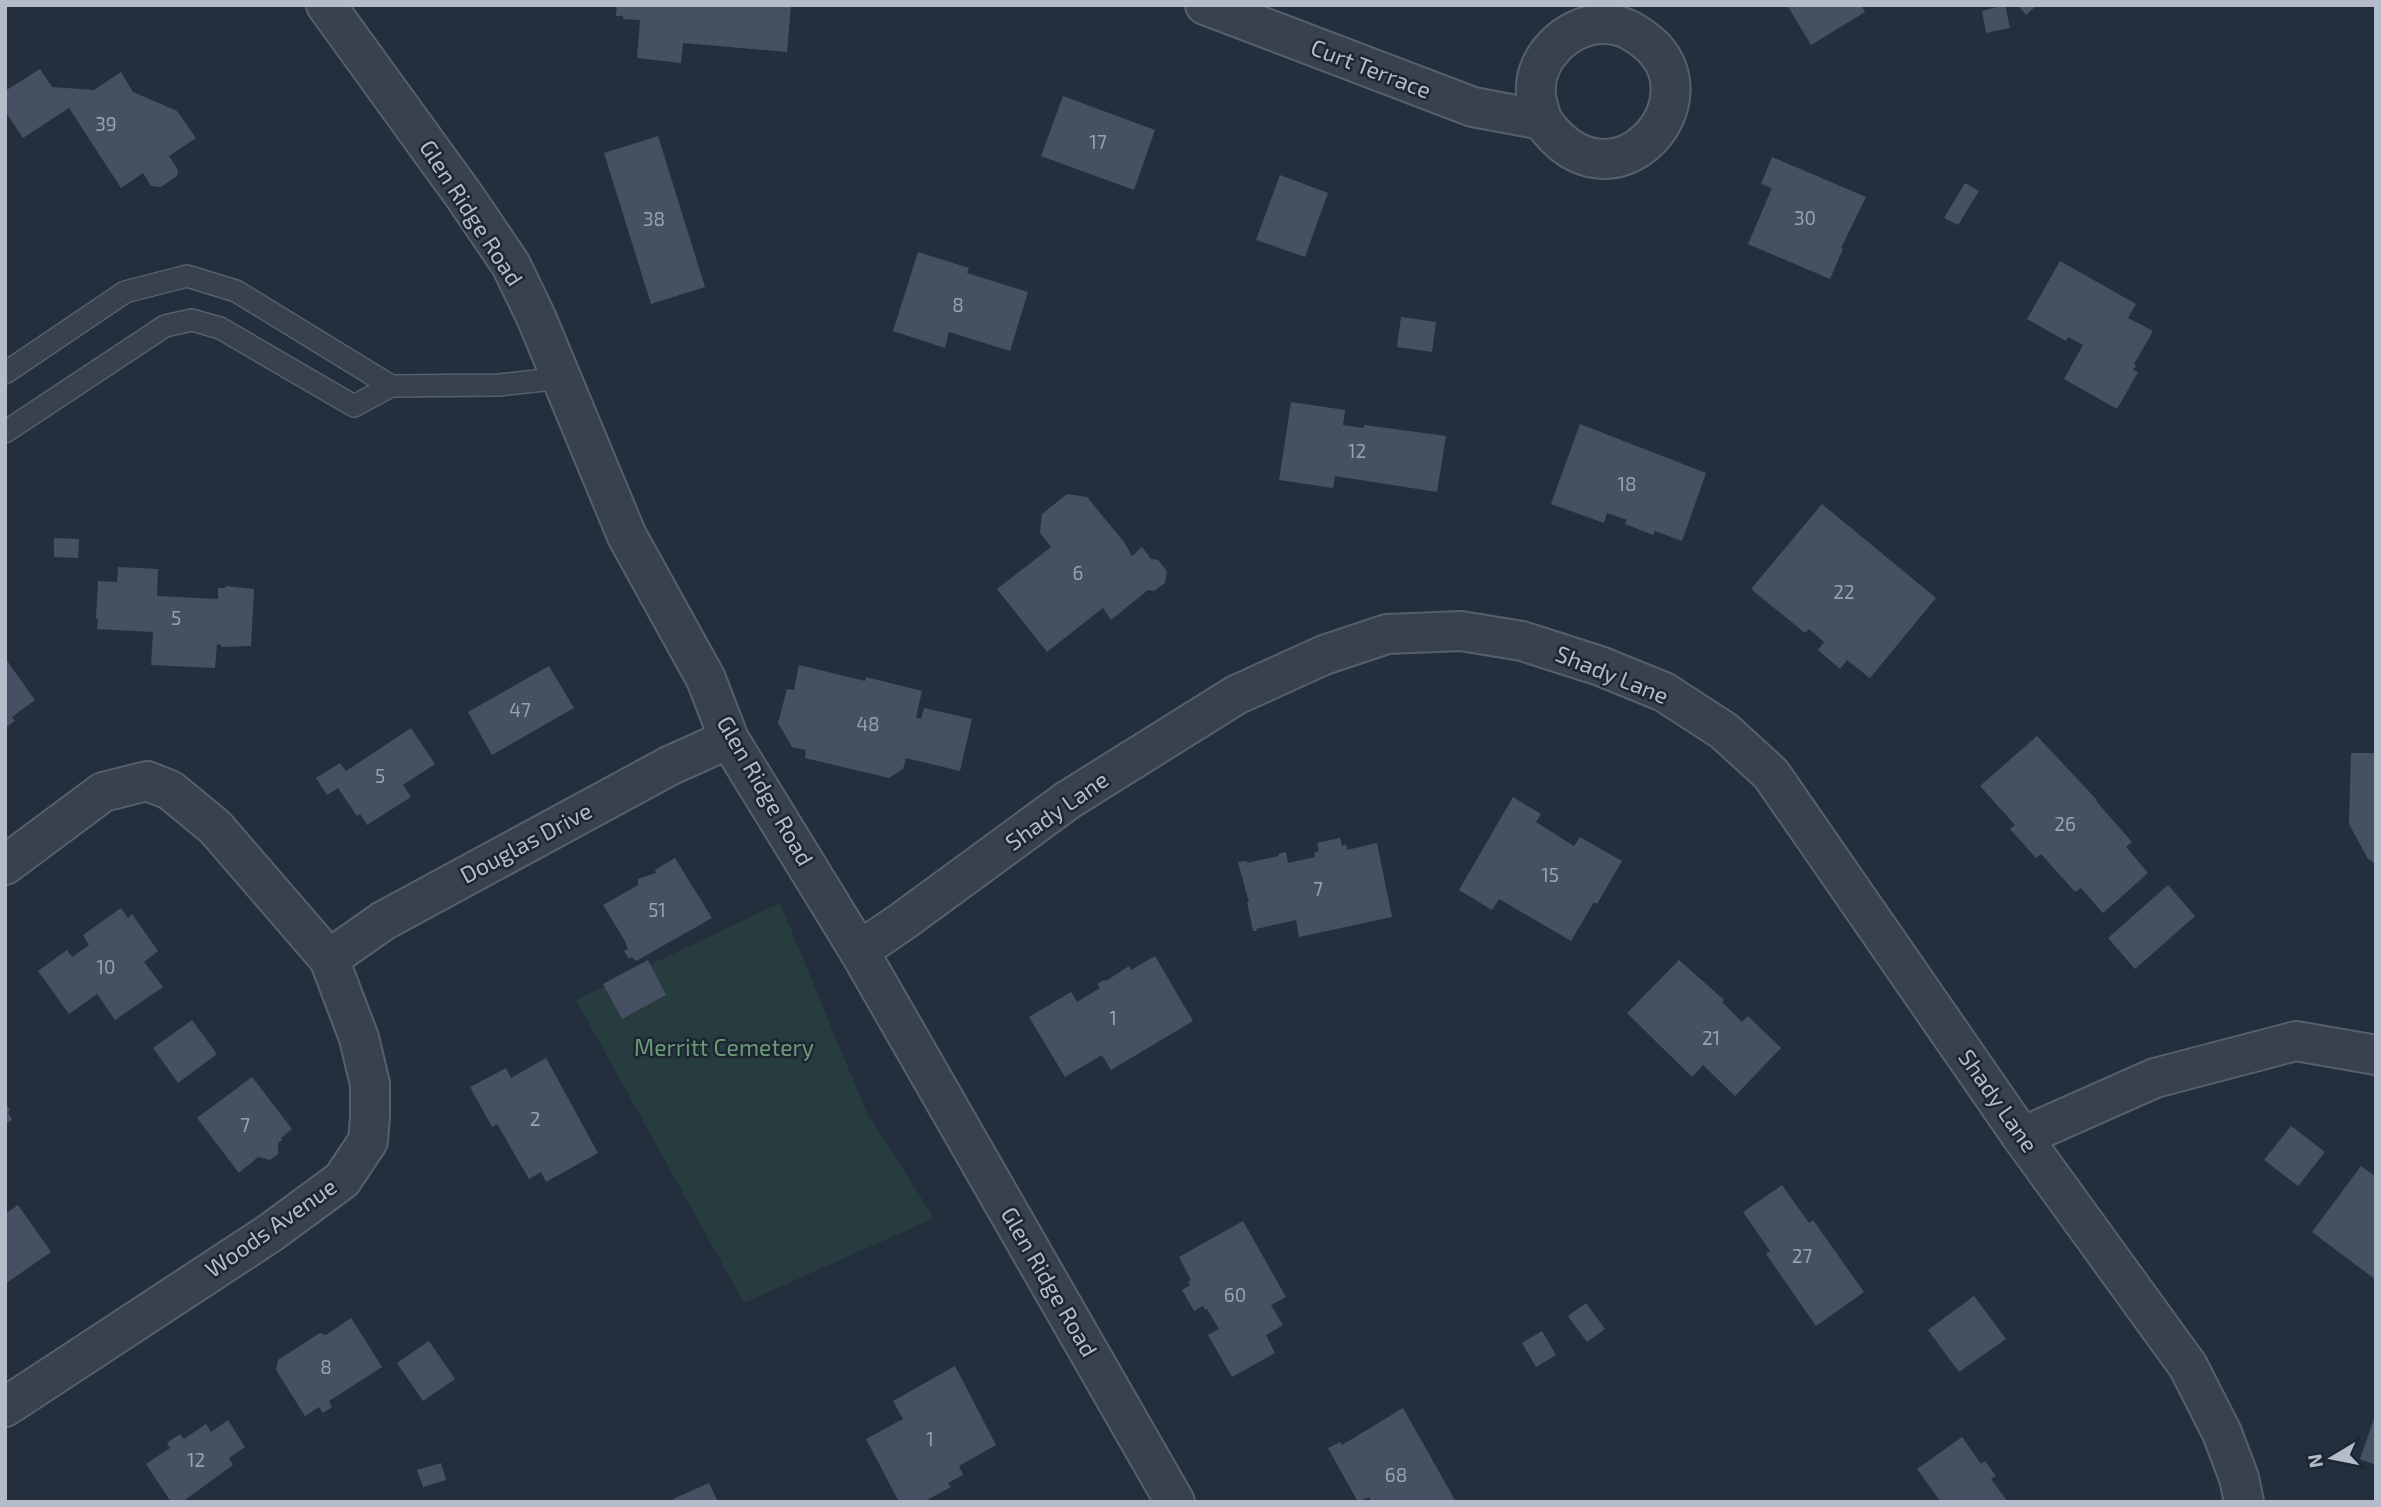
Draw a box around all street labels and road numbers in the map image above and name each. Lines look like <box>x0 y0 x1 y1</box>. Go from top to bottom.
street label: Curt Terrace <box>1307 32 1435 104</box>
street label: Glen Ridge Road <box>414 134 529 291</box>
street label: Shady Lane <box>1552 639 1673 709</box>
street label: Glen Ridge Road <box>712 711 820 870</box>
street label: Shady Lane <box>1000 765 1113 856</box>
street label: Douglas Drive <box>455 796 596 889</box>
street label: Shady Lane <box>1953 1044 2044 1157</box>
street label: Woods Avenue <box>199 1172 342 1283</box>
street label: Glen Ridge Road <box>996 1202 1104 1361</box>

